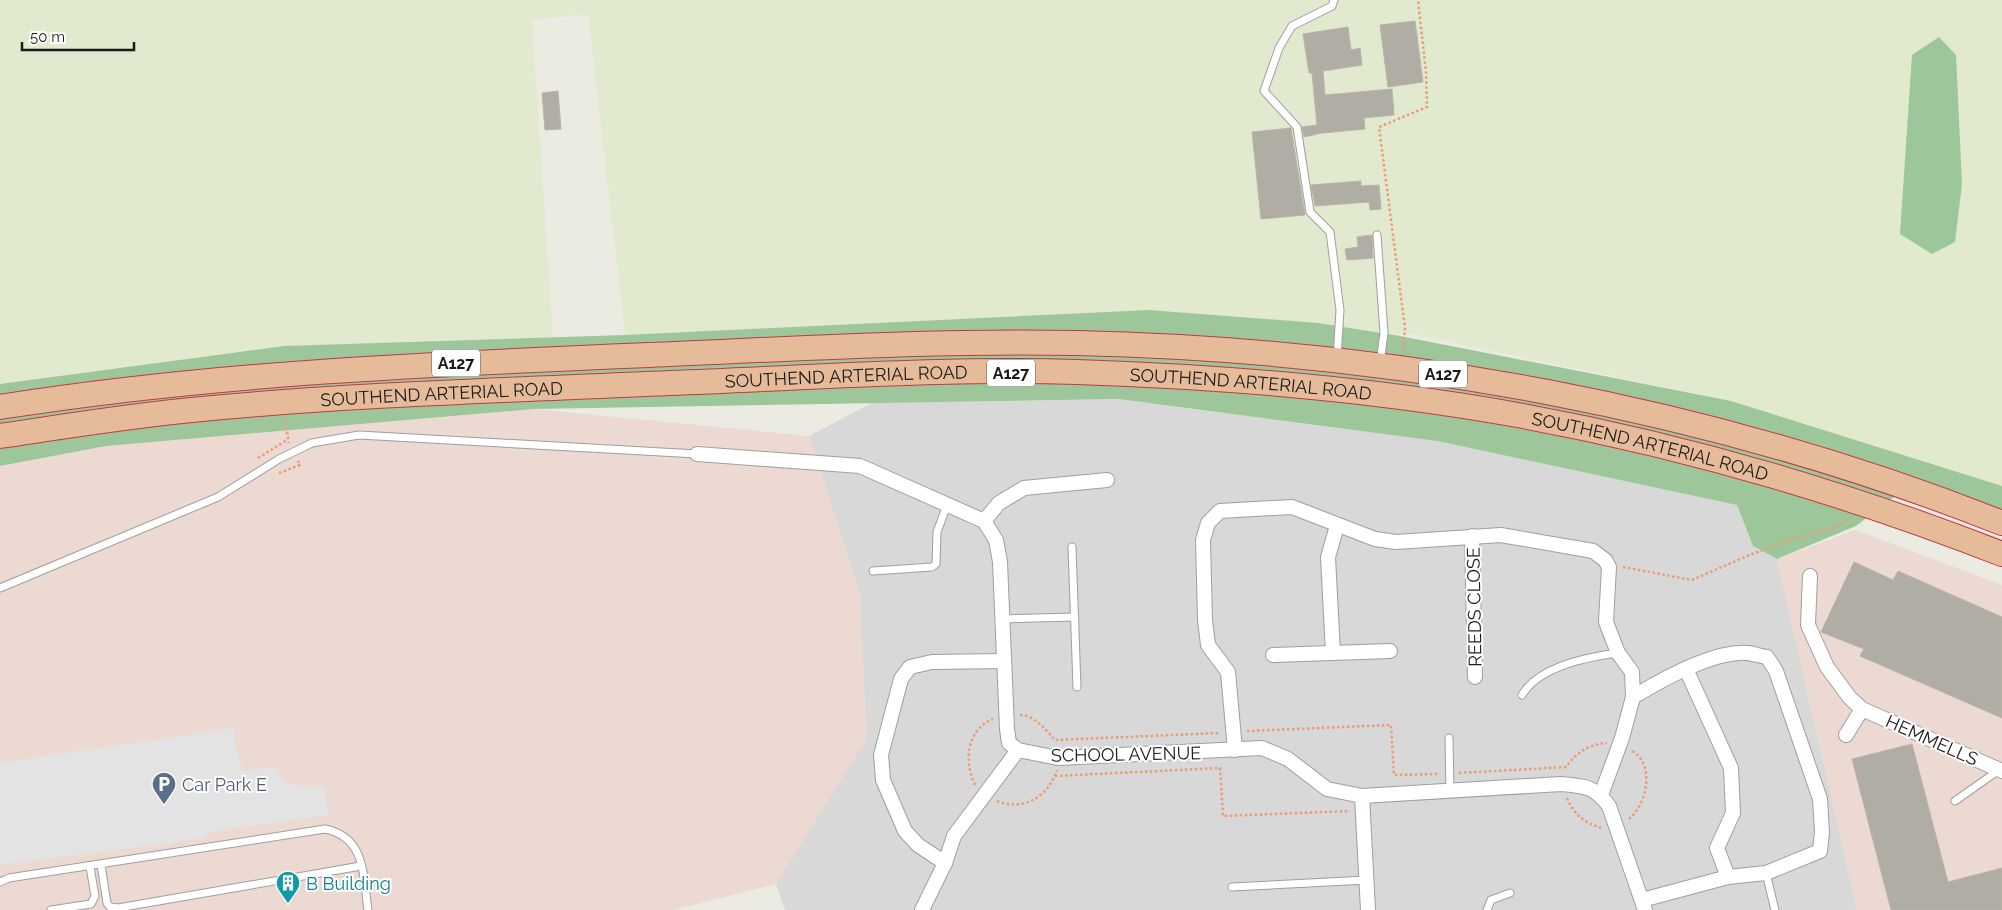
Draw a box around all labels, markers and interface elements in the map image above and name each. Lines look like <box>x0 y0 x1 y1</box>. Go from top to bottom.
scale bar <box>22 20 135 52</box>
text: 50 m <box>30 28 65 46</box>
road number: A127 <box>432 349 480 376</box>
road number: A127 <box>987 359 1035 386</box>
road number: A127 <box>1419 360 1467 388</box>
street label: SOUTHEND ARTERIAL ROAD <box>724 361 968 391</box>
street label: SOUTHEND ARTERIAL ROAD <box>1129 364 1373 404</box>
street label: SOUTHEND ARTERIAL ROAD <box>320 377 563 410</box>
street label: SOUTHEND ARTERIAL ROAD <box>1530 407 1771 484</box>
street label: REEDS CLOSE <box>1462 547 1486 667</box>
street label: HEMMELLS <box>1883 710 1981 770</box>
street label: SCHOOL AVENUE <box>1051 742 1201 766</box>
parking icon: Car Park E <box>151 771 177 805</box>
place label: Car Park E <box>182 774 267 795</box>
building icon: B Building <box>275 870 301 904</box>
place label: B Building <box>306 873 391 894</box>

